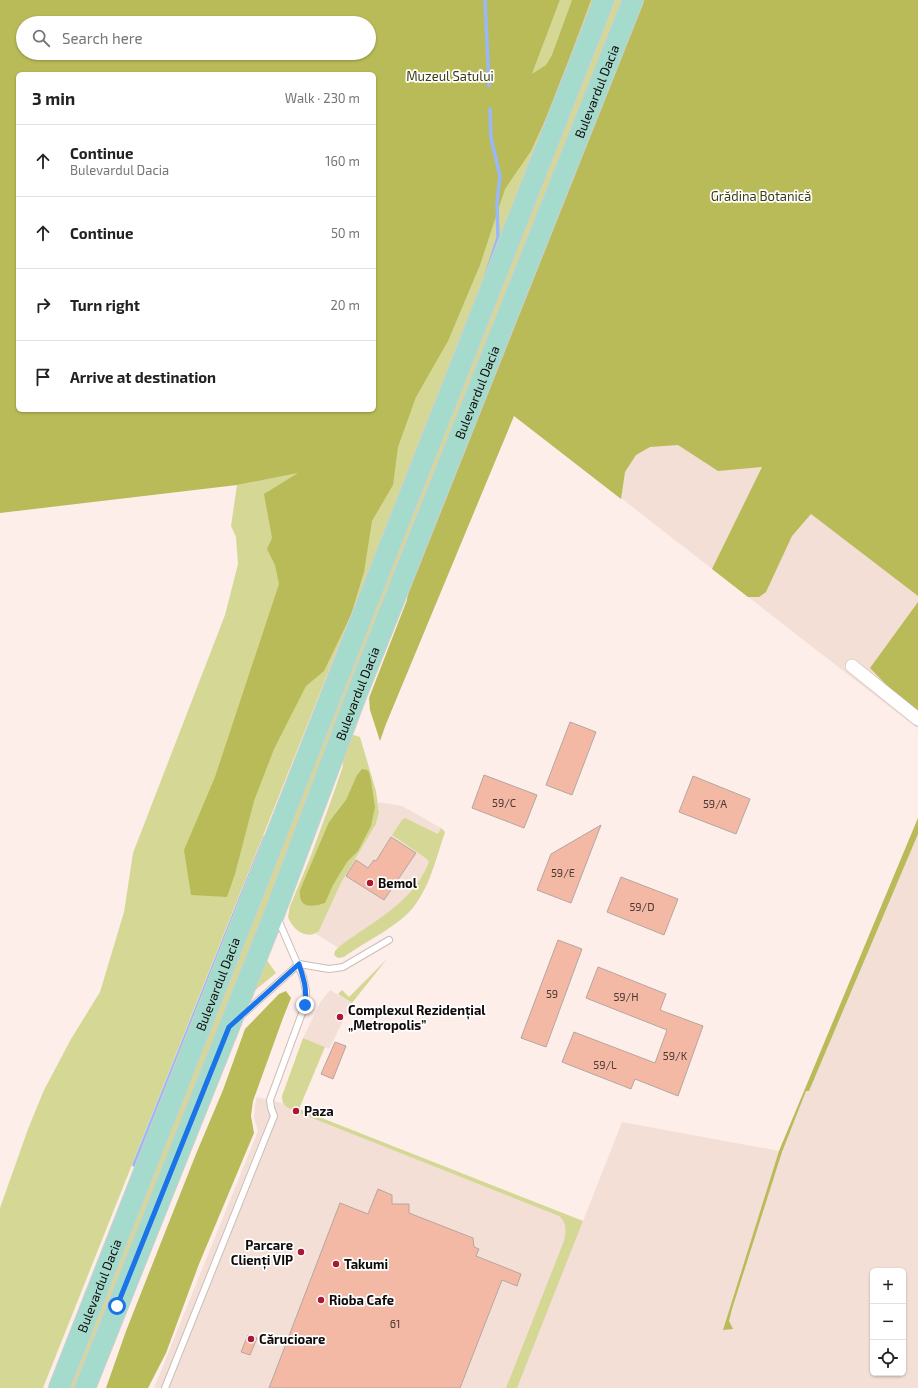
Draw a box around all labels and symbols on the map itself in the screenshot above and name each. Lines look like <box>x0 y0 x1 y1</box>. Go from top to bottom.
street label: Bulevardul Dacia <box>571 42 622 140</box>
park label: Muzeul Satului <box>406 68 494 84</box>
park label: Grădina Botanică <box>711 188 811 204</box>
street label: Bulevardul Dacia <box>451 343 503 441</box>
street label: Bulevardul Dacia <box>332 644 383 743</box>
house number: 59/C <box>492 796 516 809</box>
house number: 59/A <box>703 797 727 810</box>
house number: 59/E <box>551 866 575 879</box>
place label: Bemol <box>378 875 418 891</box>
marker: Bemol <box>365 878 375 888</box>
house number: 59/D <box>629 900 655 913</box>
street label: Bulevardul Dacia <box>192 935 243 1033</box>
house number: 59 <box>546 987 558 1000</box>
house number: 59/H <box>613 990 639 1003</box>
route end <box>296 996 314 1014</box>
place label: Complexul Rezidențial „Metropolis” <box>348 1002 486 1033</box>
marker: Complexul Rezidențial „Metropolis” <box>335 1012 345 1022</box>
house number: 59/K <box>663 1049 688 1062</box>
house number: 59/L <box>593 1058 617 1071</box>
place label: Paza <box>304 1103 334 1119</box>
marker: Paza <box>291 1106 301 1116</box>
street label: Bulevardul Dacia <box>74 1237 125 1335</box>
place label: Parcare Clienți VIP <box>231 1237 293 1270</box>
marker: Parcare Clienți VIP <box>296 1247 306 1257</box>
place label: Takumi <box>344 1256 388 1272</box>
marker: Takumi <box>331 1259 341 1269</box>
place label: Rioba Cafe <box>329 1292 394 1308</box>
marker: Rioba Cafe <box>316 1295 326 1305</box>
route start <box>108 1297 126 1315</box>
house number: 61 <box>390 1317 400 1330</box>
place label: Cărucioare <box>259 1331 325 1347</box>
marker: Cărucioare <box>246 1334 256 1344</box>

